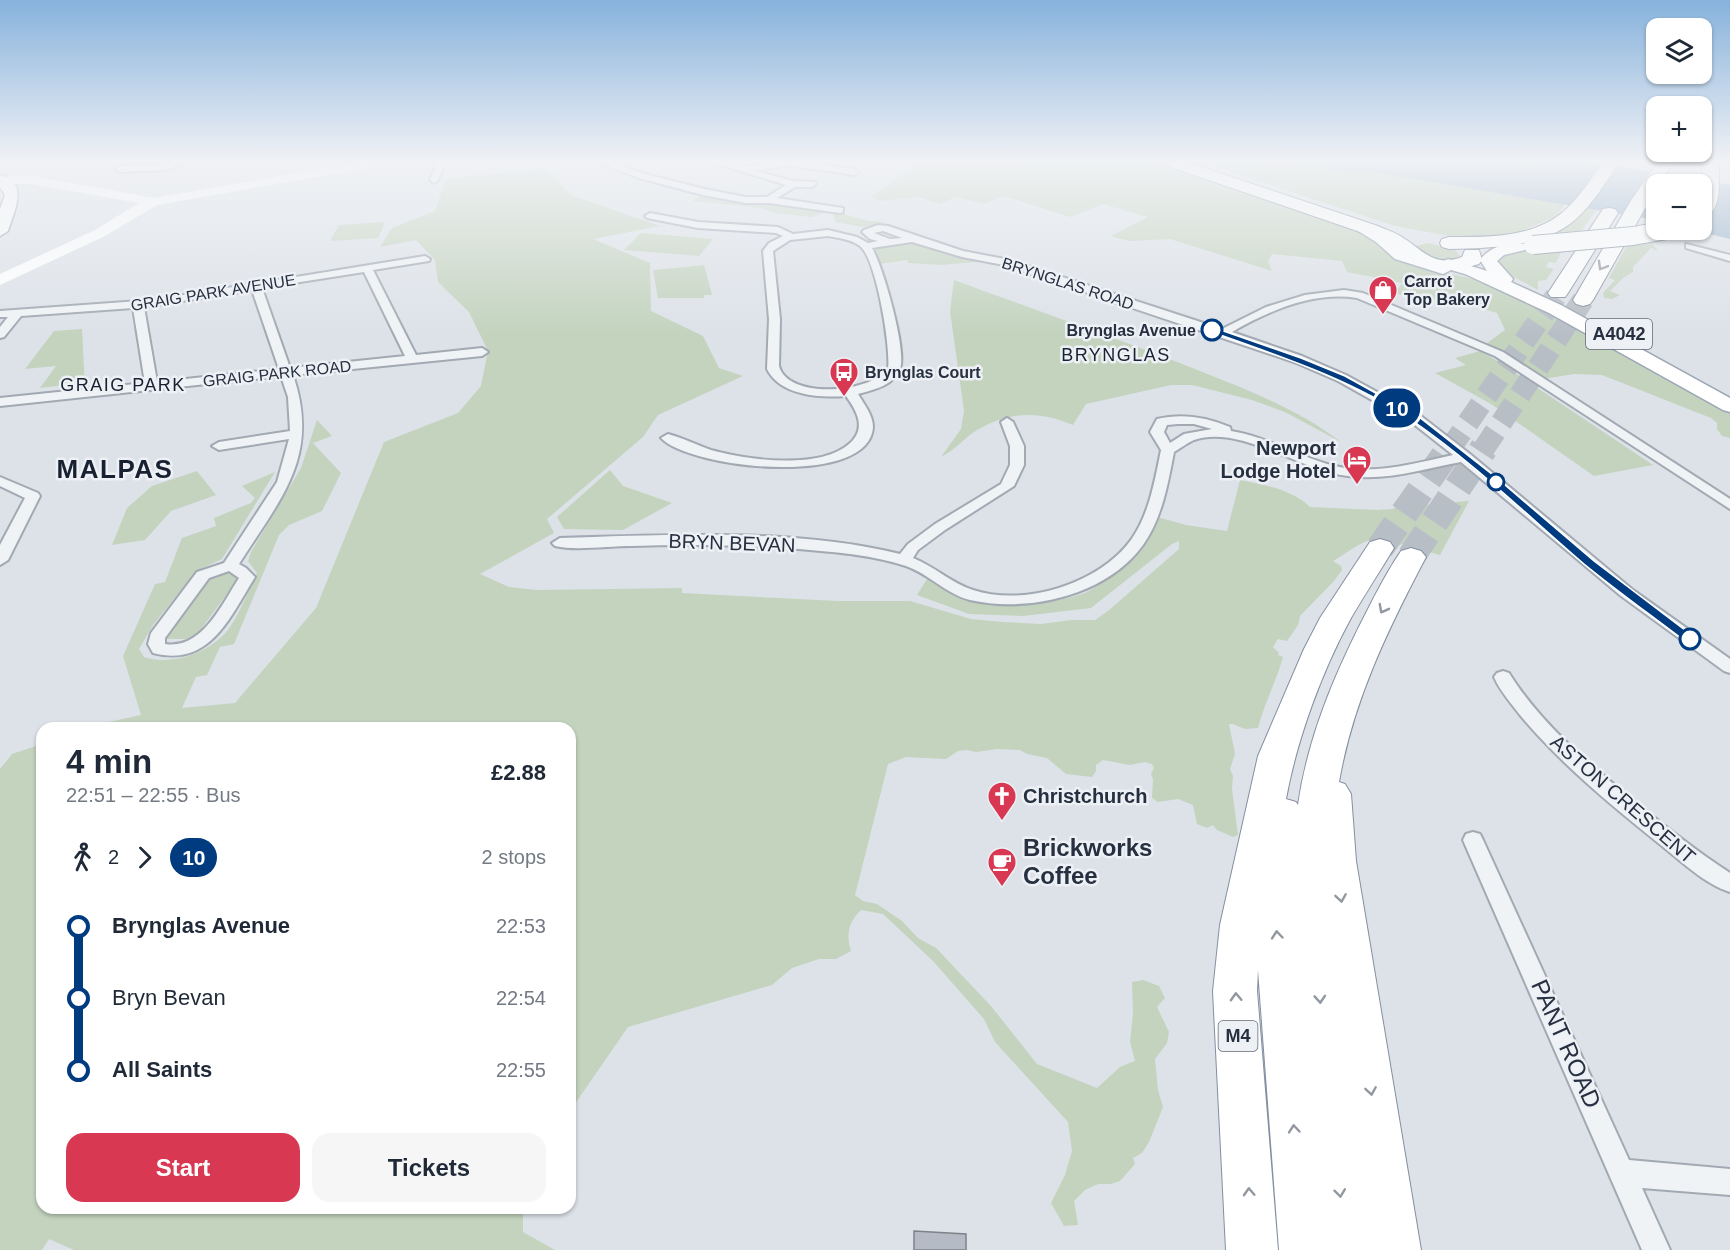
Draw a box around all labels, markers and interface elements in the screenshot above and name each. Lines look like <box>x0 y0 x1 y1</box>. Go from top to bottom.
map controls <box>1646 18 1712 240</box>
button: layers <box>1646 18 1712 84</box>
button: + <box>1646 96 1712 162</box>
button: − <box>1646 174 1712 240</box>
street label: BRYNGLAS ROAD <box>1000 254 1136 313</box>
one-way arrow <box>1598 260 1609 271</box>
street label: GRAIG PARK AVENUE <box>129 271 297 314</box>
place label: Carrot Top Bakery <box>1404 273 1490 308</box>
shop icon: Carrot Top Bakery <box>1367 274 1399 316</box>
marker: Brynglas Avenue <box>1201 319 1223 341</box>
road number: A4042 <box>1586 319 1652 349</box>
place label: Brynglas Avenue <box>1066 322 1196 339</box>
district label: BRYNGLAS <box>1061 345 1171 365</box>
bus stop icon: Brynglas Court <box>828 356 860 398</box>
street label: GRAIG PARK ROAD <box>202 357 352 390</box>
place label: Brynglas Court <box>865 364 981 381</box>
district label: GRAIG PARK <box>60 375 186 395</box>
line badge: 10 <box>1370 388 1424 428</box>
text: 10 <box>1385 397 1409 420</box>
place label: Newport Lodge Hotel <box>1220 437 1336 482</box>
hotel icon: Newport Lodge Hotel <box>1341 444 1373 486</box>
district label: MALPAS <box>57 454 173 484</box>
unlabelled marker <box>1487 473 1505 491</box>
street label: BRYN BEVAN <box>668 530 796 556</box>
one-way arrow <box>1379 602 1390 613</box>
unlabelled marker <box>1679 628 1701 650</box>
street label: ASTON CRESCENT <box>1546 730 1700 868</box>
text: 4 min <box>66 743 152 780</box>
text: £2.88 <box>491 760 546 785</box>
church icon: Christchurch <box>986 780 1018 822</box>
text: 22:51 – 22:55 · Bus <box>66 784 241 806</box>
place label: Christchurch <box>1023 785 1147 807</box>
place label: Brickworks Coffee <box>1023 834 1152 889</box>
icon: walk <box>66 841 99 874</box>
icon: forward <box>128 841 161 874</box>
text: 2 <box>108 846 119 868</box>
text: 10 <box>182 846 205 869</box>
text: 2 stops <box>482 846 546 868</box>
cafe icon: Brickworks Coffee <box>986 846 1018 888</box>
one-way arrow <box>1335 894 1347 903</box>
text: Brynglas Avenue <box>112 913 290 938</box>
text: 22:53 <box>496 915 546 937</box>
one-way arrow <box>1271 930 1284 939</box>
street label: PANT ROAD <box>1526 975 1607 1112</box>
text: Bryn Bevan <box>112 985 226 1010</box>
text: 22:54 <box>496 987 546 1009</box>
one-way arrow <box>1229 993 1242 1002</box>
one-way arrow <box>1313 995 1326 1004</box>
road number: M4 <box>1218 1021 1258 1051</box>
text: All Saints <box>112 1057 212 1082</box>
text: 22:55 <box>496 1059 546 1081</box>
one-way arrow <box>1364 1086 1376 1096</box>
one-way arrow <box>1288 1124 1301 1134</box>
button: Start <box>66 1133 300 1202</box>
button: Tickets <box>312 1133 546 1202</box>
one-way arrow <box>1242 1187 1255 1196</box>
one-way arrow <box>1333 1189 1345 1198</box>

